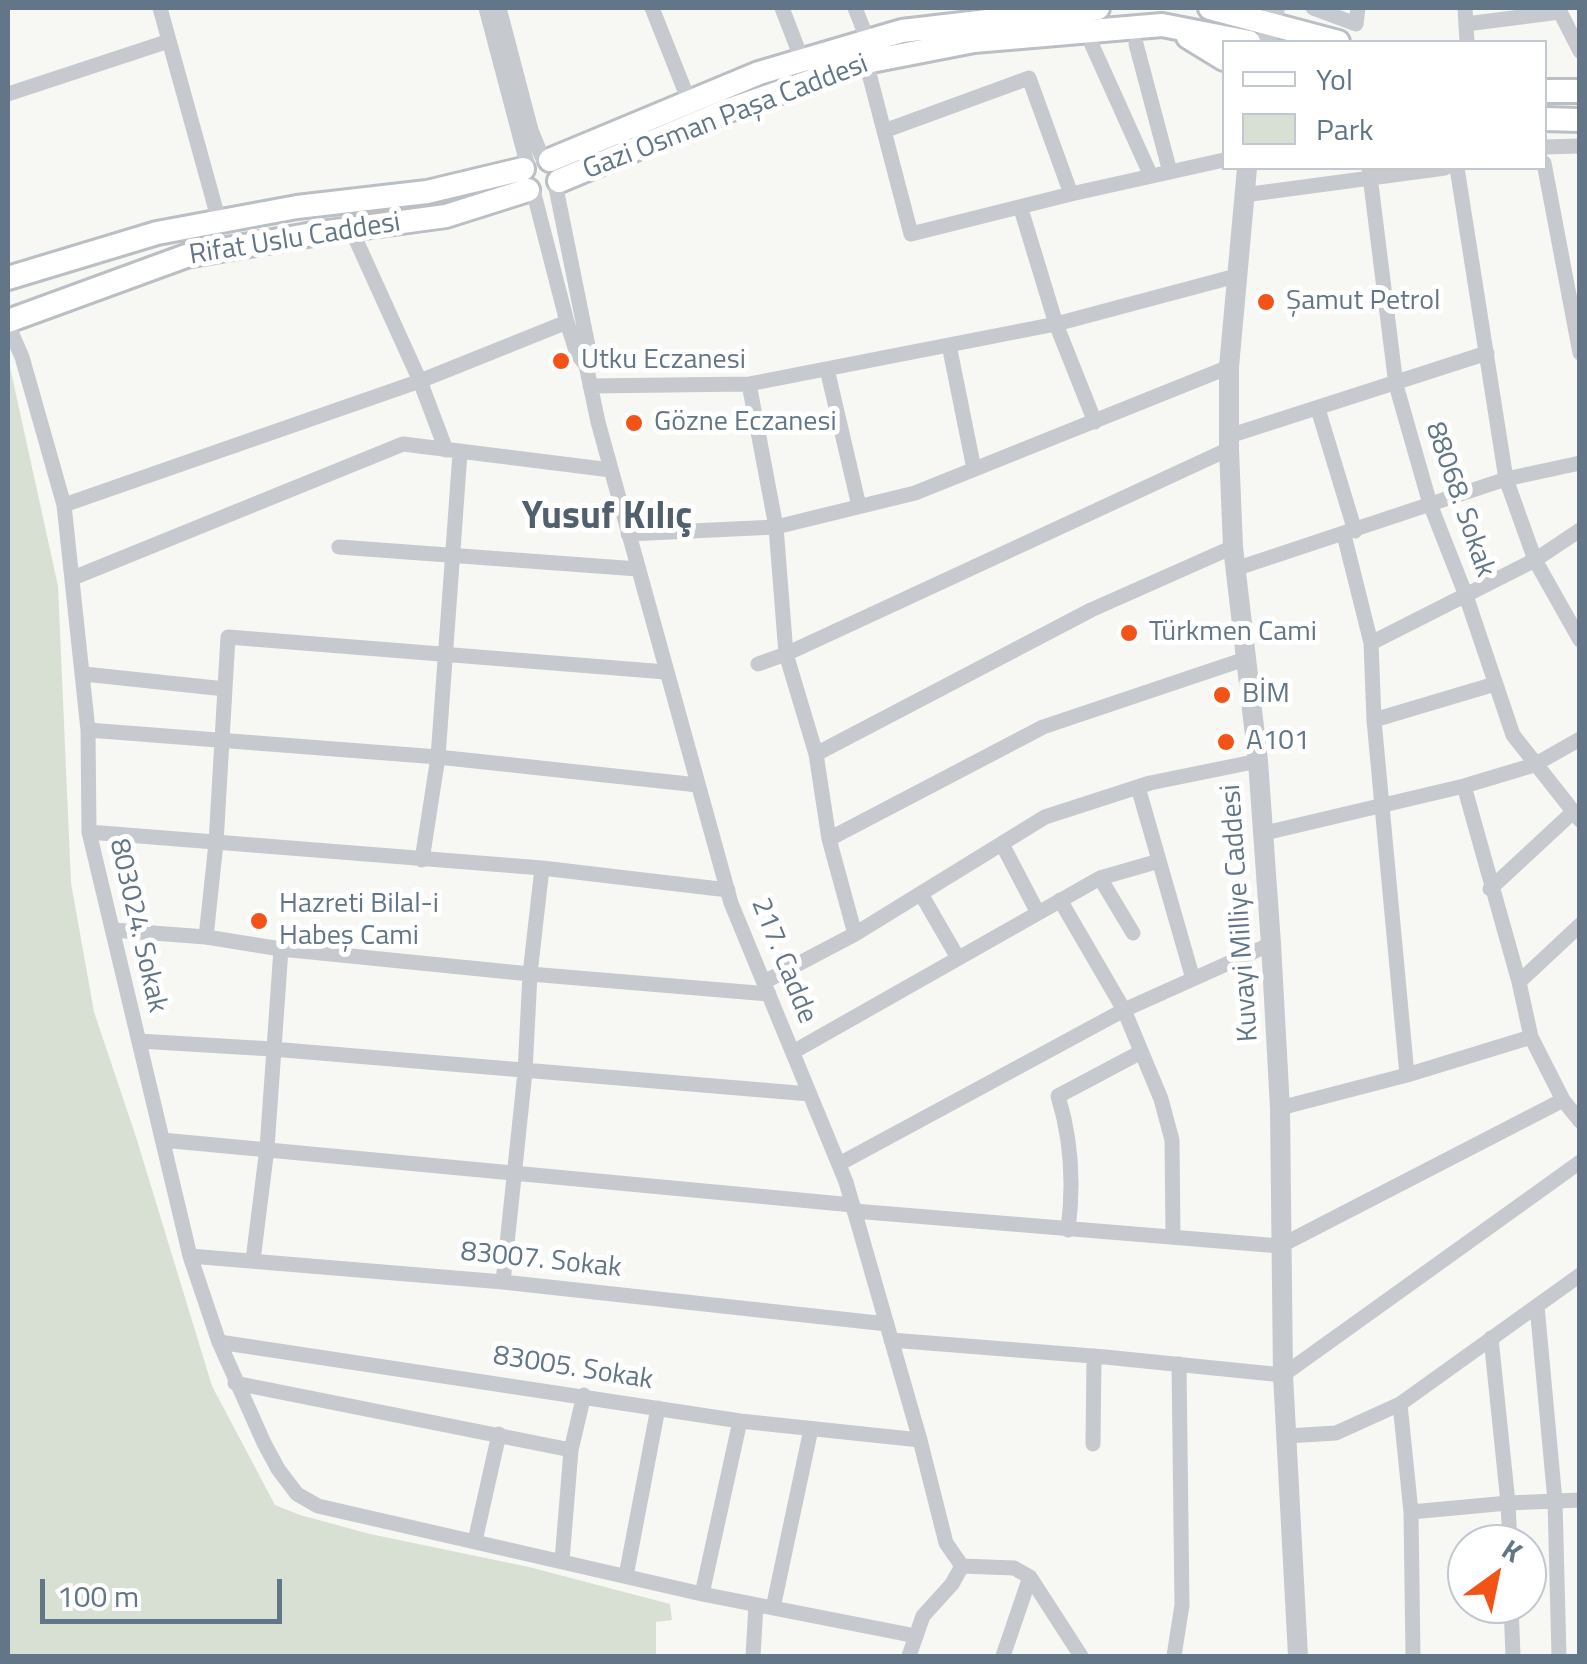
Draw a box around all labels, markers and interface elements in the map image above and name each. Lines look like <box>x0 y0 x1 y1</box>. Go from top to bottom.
legend <box>1222 40 1547 170</box>
street label: Gazi Osman Paşa Caddesi <box>579 48 873 188</box>
text: Yol <box>1316 56 1353 102</box>
text: Park <box>1316 106 1373 152</box>
street label: Rifat Uslu Caddesi <box>187 207 403 273</box>
place label: Şamut Petrol <box>1286 285 1441 319</box>
marker: Şamut Petrol <box>1255 291 1277 313</box>
place label: Utku Eczanesi <box>581 344 746 378</box>
marker: Utku Eczanesi <box>550 350 572 372</box>
place label: Gözne Eczanesi <box>654 406 837 440</box>
marker: Gözne Eczanesi <box>623 412 645 434</box>
street label: 88068. Sokak <box>1417 418 1501 582</box>
district label: Yusuf Kılıç <box>522 496 692 542</box>
place label: Türkmen Cami <box>1149 616 1317 650</box>
marker: Türkmen Cami <box>1118 622 1140 644</box>
place label: BİM <box>1242 678 1290 712</box>
marker: BİM <box>1211 684 1233 706</box>
place label: A101 <box>1246 725 1310 759</box>
marker: A101 <box>1215 731 1237 753</box>
street label: Kuvayi Milliye Caddesi <box>1215 783 1267 1043</box>
street label: 803024. Sokak <box>101 836 173 1016</box>
place label: Hazreti Bilal-i Habeş Cami <box>279 888 439 954</box>
street label: 217. Cadde <box>743 893 823 1029</box>
marker: Hazreti Bilal-i Habeş Cami <box>248 910 270 932</box>
street label: 83007. Sokak <box>459 1236 623 1286</box>
street label: 83005. Sokak <box>491 1340 655 1398</box>
north arrow <box>1447 1524 1547 1624</box>
text: K <box>1494 1528 1531 1573</box>
scale bar <box>45 1559 288 1621</box>
text: 100 m <box>57 1573 139 1619</box>

